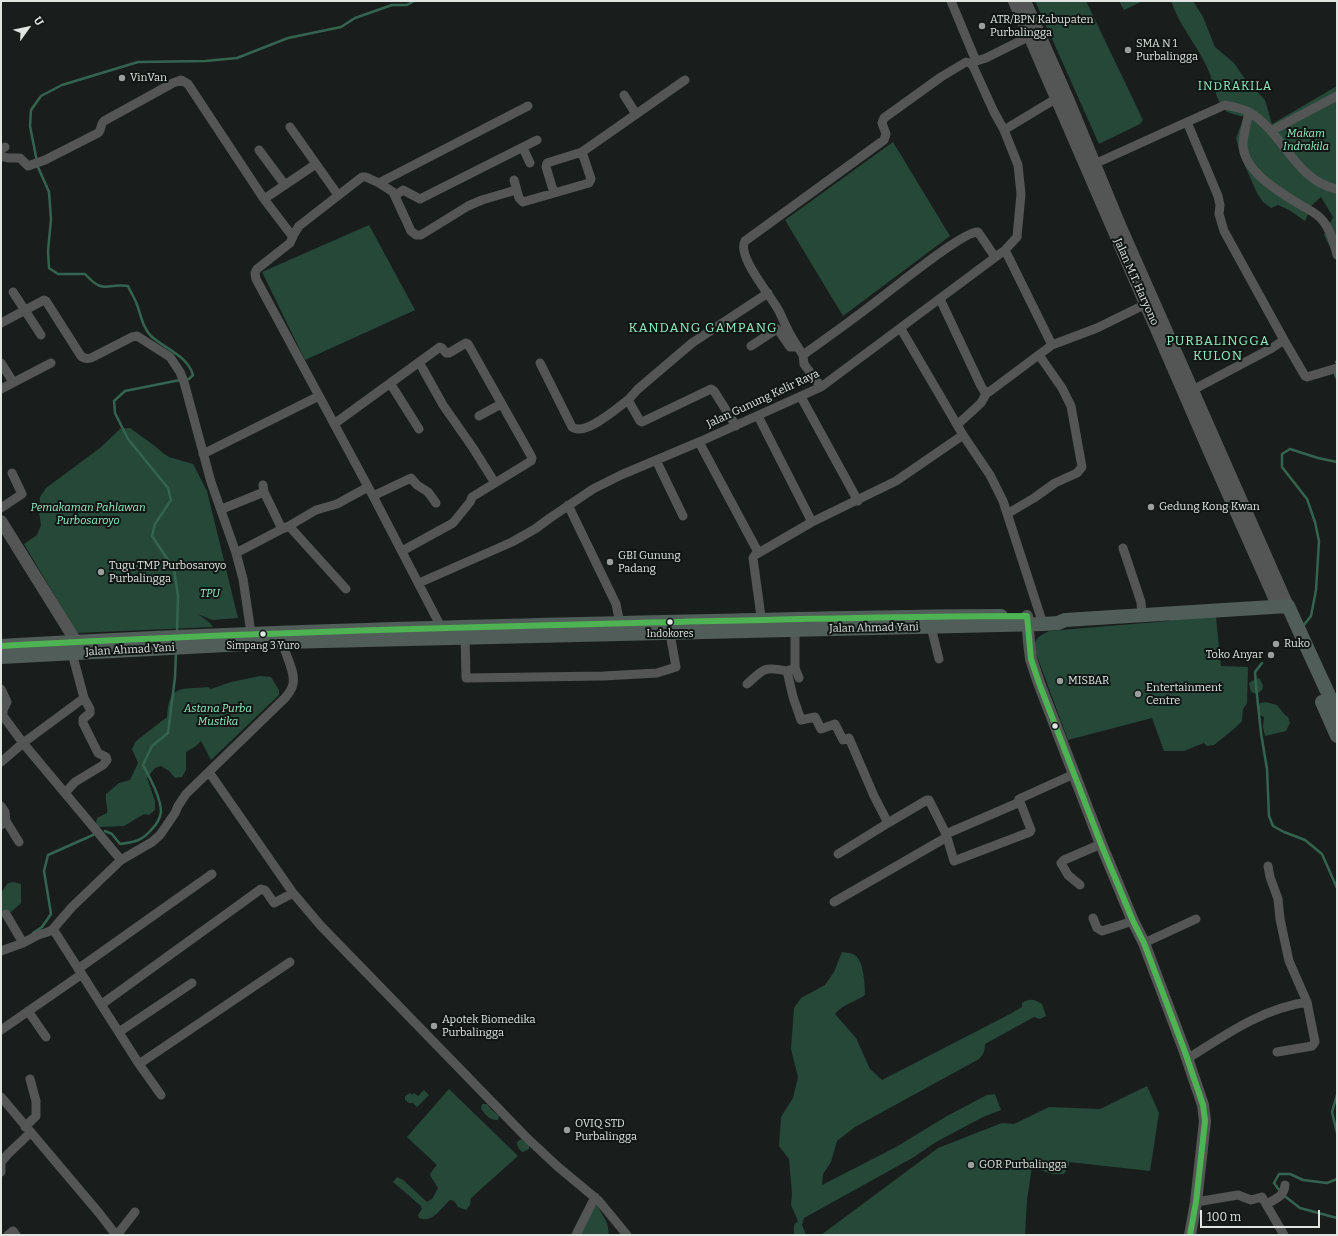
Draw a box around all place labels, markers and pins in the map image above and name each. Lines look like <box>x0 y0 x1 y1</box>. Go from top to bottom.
place label: ATR/BPN Kabupaten Purbalingga <box>990 13 1093 39</box>
marker: ATR/BPN Kabupaten Purbalingga <box>977 21 987 31</box>
place label: SMA N 1 Purbalingga <box>1136 37 1198 63</box>
marker: SMA N 1 Purbalingga <box>1123 45 1133 55</box>
place label: VinVan <box>130 71 167 85</box>
marker: VinVan <box>117 73 127 83</box>
place label: Gedung Kong Kwan <box>1159 500 1260 514</box>
marker: Gedung Kong Kwan <box>1146 502 1156 512</box>
place label: GBI Gunung Padang <box>618 549 681 575</box>
marker: GBI Gunung Padang <box>605 557 615 567</box>
place label: Tugu TMP Purbosaroyo Purbalingga <box>109 559 226 585</box>
marker: Tugu TMP Purbosaroyo Purbalingga <box>96 567 106 577</box>
marker: Indokores <box>665 617 675 627</box>
place label: Indokores <box>646 628 694 640</box>
marker: Simpang 3 Yuro <box>258 629 268 639</box>
place label: Ruko <box>1284 637 1310 651</box>
marker: Ruko <box>1271 639 1281 649</box>
place label: Simpang 3 Yuro <box>226 640 300 652</box>
place label: Toko Anyar <box>1206 648 1263 662</box>
marker: Toko Anyar <box>1266 650 1276 660</box>
place label: MISBAR <box>1068 674 1109 688</box>
marker: MISBAR <box>1055 676 1065 686</box>
place label: Entertainment Centre <box>1146 681 1222 707</box>
marker: Entertainment Centre <box>1133 689 1143 699</box>
unlabelled marker <box>1050 721 1060 731</box>
place label: Apotek Biomedika Purbalingga <box>442 1013 535 1039</box>
marker: Apotek Biomedika Purbalingga <box>429 1021 439 1031</box>
place label: OVIQ STD Purbalingga <box>575 1117 637 1143</box>
marker: OVIQ STD Purbalingga <box>562 1125 572 1135</box>
place label: GOR Purbalingga <box>979 1158 1067 1172</box>
marker: GOR Purbalingga <box>966 1160 976 1170</box>

